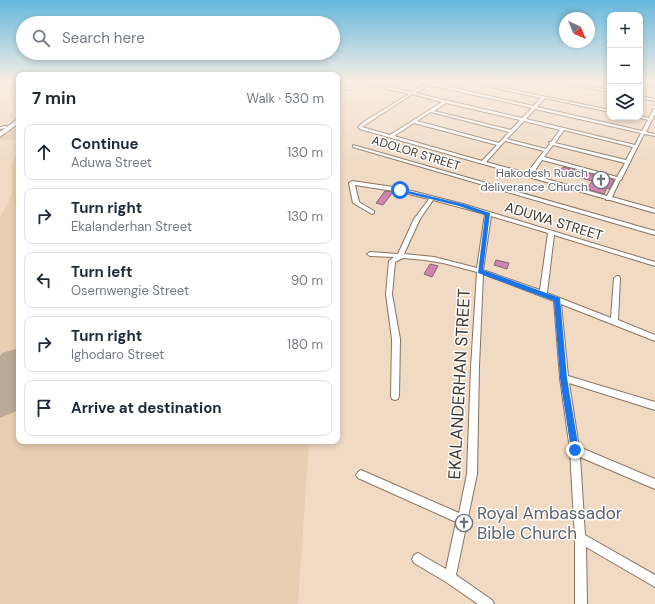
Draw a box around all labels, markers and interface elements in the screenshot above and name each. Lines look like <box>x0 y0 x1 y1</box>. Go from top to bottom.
north arrow <box>559 12 595 48</box>
map controls <box>607 12 643 120</box>
button: + <box>607 12 643 48</box>
search box <box>16 16 340 60</box>
icon: search <box>30 27 52 49</box>
text: Search here <box>62 28 145 48</box>
button: − <box>607 48 643 84</box>
button: layers <box>607 84 643 120</box>
text: 7 min <box>32 87 76 109</box>
text: Walk · 530 m <box>246 90 324 107</box>
street label: ADOLOR STREET <box>370 132 462 174</box>
text: Continue <box>71 134 139 154</box>
icon: ahead <box>33 141 55 163</box>
text: 130 m <box>287 144 323 161</box>
text: Aduwa Street <box>71 154 152 171</box>
place label: Hakodesh Ruach deliverance Church <box>480 165 588 195</box>
church icon: Hakodesh Ruach deliverance Church <box>591 170 611 190</box>
route start <box>391 181 409 199</box>
text: Turn right <box>71 198 142 218</box>
street label: ADUWA STREET <box>503 198 605 244</box>
icon: right <box>33 205 55 227</box>
text: 130 m <box>287 208 323 225</box>
text: Ekalanderhan Street <box>71 218 192 235</box>
text: Turn left <box>71 262 132 282</box>
icon: left <box>33 269 55 291</box>
text: 90 m <box>291 272 323 289</box>
text: Osemwengie Street <box>71 282 189 299</box>
street label: EKALANDERHAN STREET <box>443 287 475 480</box>
text: Turn right <box>71 326 142 346</box>
icon: right <box>33 333 55 355</box>
text: 180 m <box>287 336 323 353</box>
text: Ighodaro Street <box>71 346 164 363</box>
icon: arrive <box>33 397 55 419</box>
text: Arrive at destination <box>71 398 222 418</box>
route end <box>566 441 584 459</box>
place label: Royal Ambassador Bible Church <box>477 502 622 544</box>
church icon: Royal Ambassador Bible Church <box>454 513 474 533</box>

